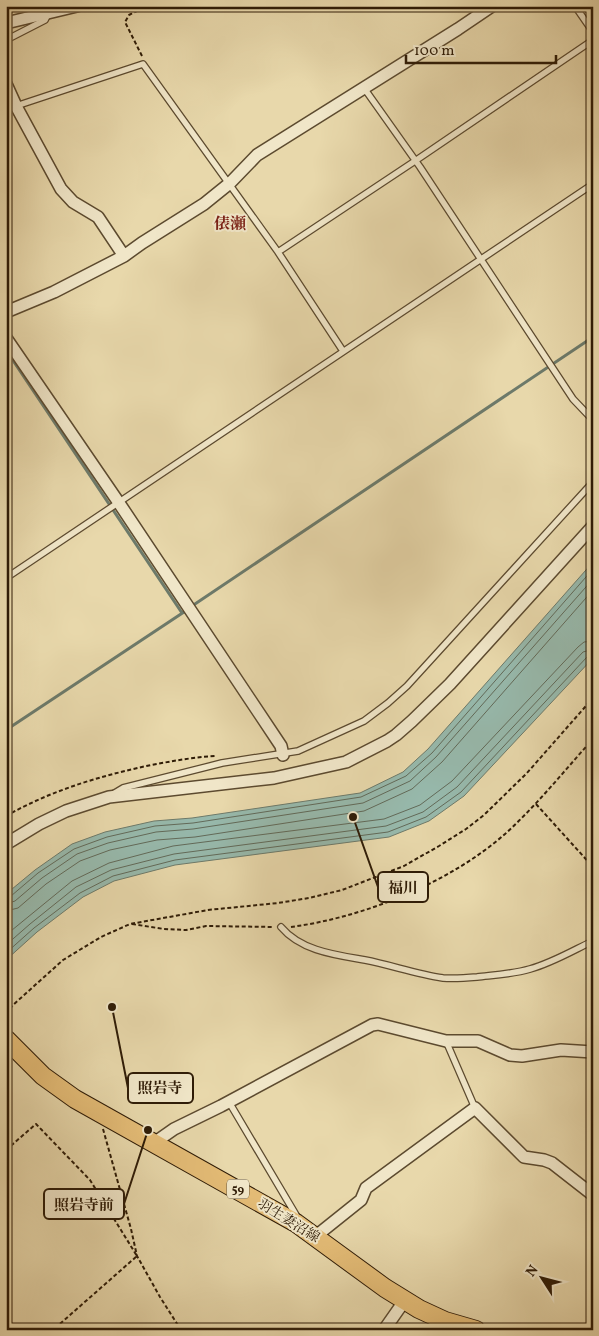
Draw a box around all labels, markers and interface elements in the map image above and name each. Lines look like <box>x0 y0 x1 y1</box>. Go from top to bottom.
scale bar <box>406 32 556 64</box>
text: 100 m <box>414 41 454 62</box>
district label: 俵瀬 <box>214 214 246 236</box>
callout: 福川 <box>378 872 428 902</box>
text: 福川 <box>388 879 418 900</box>
callout: 照岩寺 <box>128 1073 193 1103</box>
text: 照岩寺 <box>137 1079 183 1100</box>
road number: 59 <box>227 1180 249 1198</box>
callout: 照岩寺前 <box>44 1189 124 1219</box>
street label: 羽生妻沼線 <box>253 1195 323 1248</box>
text: 照岩寺前 <box>54 1196 114 1217</box>
north arrow <box>516 1254 566 1304</box>
text: N <box>522 1262 543 1281</box>

